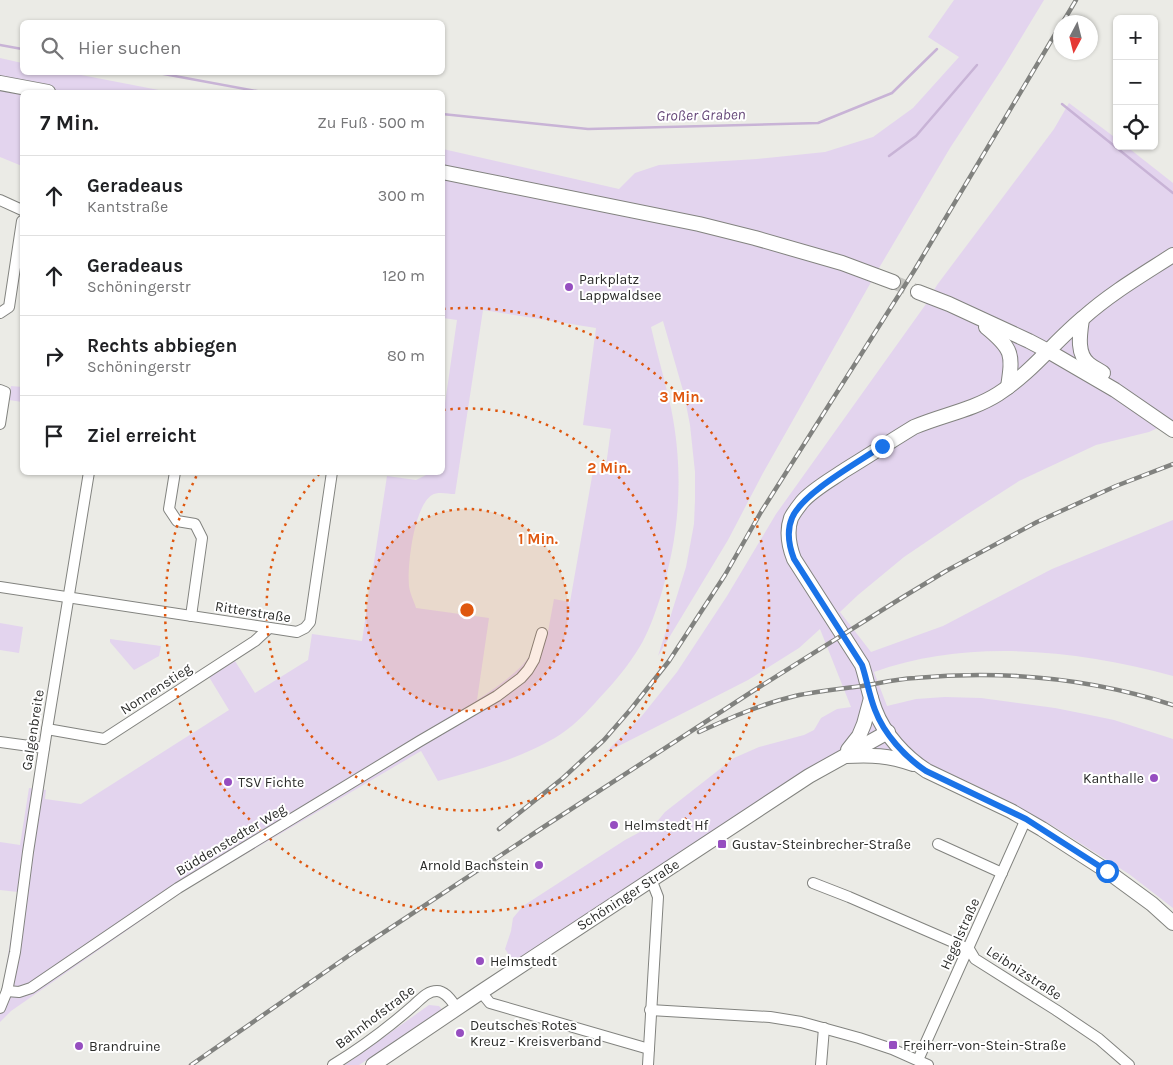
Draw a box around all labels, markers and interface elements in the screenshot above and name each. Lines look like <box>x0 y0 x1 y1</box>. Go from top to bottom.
north arrow <box>1053 15 1098 60</box>
map controls <box>1113 15 1158 150</box>
button: + <box>1113 15 1158 60</box>
search box <box>20 20 445 75</box>
icon: search <box>38 34 66 62</box>
text: Hier suchen <box>78 37 181 59</box>
button: − <box>1113 60 1158 105</box>
water label: Großer Graben <box>656 105 746 125</box>
button: locate <box>1113 105 1158 150</box>
text: 7 Min. <box>40 111 99 135</box>
text: Zu Fuß · 500 m <box>317 113 425 132</box>
text: Geradeaus <box>87 175 183 197</box>
icon: ahead <box>40 182 68 210</box>
text: 300 m <box>378 186 425 205</box>
text: Kantstraße <box>87 197 168 216</box>
text: Geradeaus <box>87 255 183 277</box>
icon: ahead <box>40 262 68 290</box>
text: 120 m <box>382 266 425 285</box>
place label: Parkplatz Lappwaldsee <box>579 271 661 304</box>
text: Schöningerstr <box>87 277 191 296</box>
marker: Parkplatz Lappwaldsee <box>563 281 575 293</box>
text: Rechts abbiegen <box>87 335 237 357</box>
icon: right <box>40 342 68 370</box>
text: 80 m <box>387 346 425 365</box>
text: Schöningerstr <box>87 357 191 376</box>
text: 3 Min. <box>659 388 703 406</box>
icon: arrive <box>40 422 68 450</box>
text: Ziel erreicht <box>87 425 197 447</box>
route end <box>871 435 894 458</box>
text: 2 Min. <box>587 459 631 477</box>
text: 1 Min. <box>518 530 558 548</box>
street label: Ritterstraße <box>214 598 292 626</box>
centre of rings <box>458 601 476 619</box>
street label: Nonnenstieg <box>117 660 195 718</box>
street label: Galgenbreite <box>18 688 48 772</box>
place label: Kanthalle <box>1083 770 1144 787</box>
marker: Kanthalle <box>1148 772 1160 784</box>
place label: TSV Fichte <box>238 774 304 791</box>
marker: TSV Fichte <box>222 776 234 788</box>
street label: Büddenstedter Weg <box>173 800 289 880</box>
place label: Helmstedt Hf <box>624 817 709 834</box>
marker: Helmstedt Hf <box>608 819 620 831</box>
place label: Gustav-Steinbrecher-Straße <box>732 836 911 853</box>
marker: Gustav-Steinbrecher-Straße <box>716 838 728 850</box>
street label: Schöninger Straße <box>574 856 682 934</box>
place label: Arnold Bachstein <box>420 857 529 874</box>
marker: Arnold Bachstein <box>533 859 545 871</box>
route start <box>1096 860 1119 883</box>
street label: Hegelstraße <box>937 895 983 973</box>
street label: Leibnizstraße <box>983 942 1065 1004</box>
place label: Helmstedt <box>490 953 557 970</box>
marker: Helmstedt <box>474 955 486 967</box>
street label: Bahnhofstraße <box>332 982 418 1052</box>
place label: Deutsches Rotes Kreuz - Kreisverband <box>470 1017 602 1050</box>
marker: Deutsches Rotes Kreuz - Kreisverband <box>454 1027 466 1039</box>
place label: Freiherr-von-Stein-Straße <box>903 1037 1066 1054</box>
place label: Brandruine <box>89 1038 161 1055</box>
marker: Freiherr-von-Stein-Straße <box>887 1039 899 1051</box>
marker: Brandruine <box>73 1040 85 1052</box>

